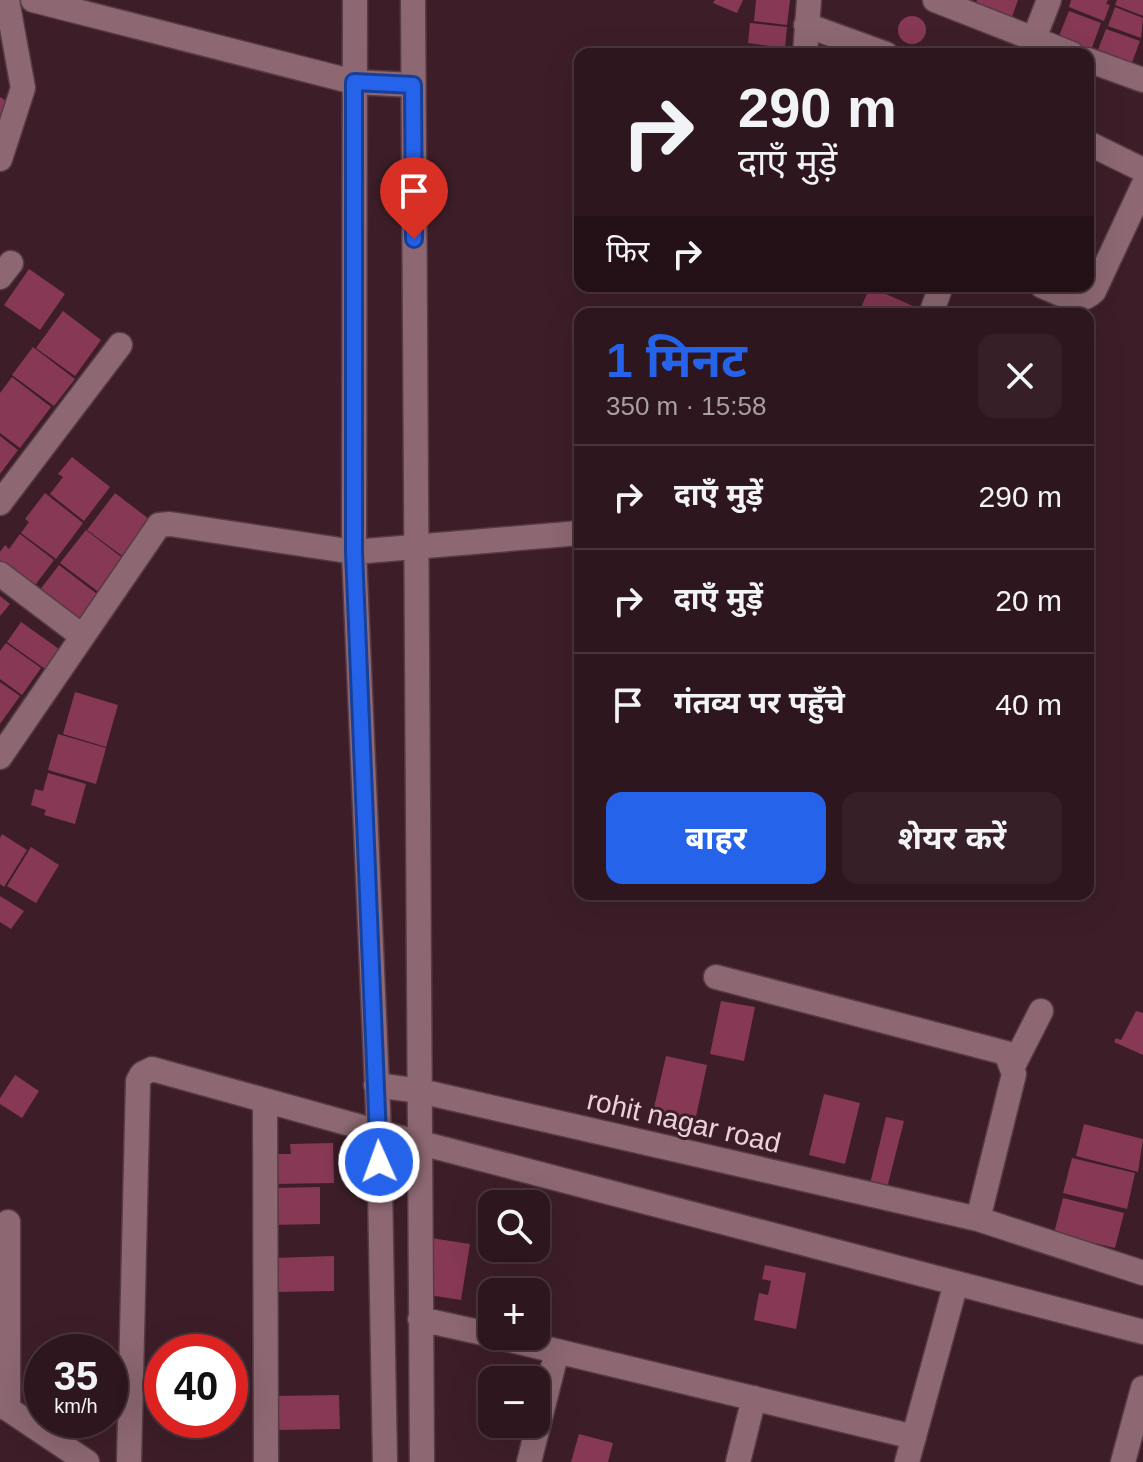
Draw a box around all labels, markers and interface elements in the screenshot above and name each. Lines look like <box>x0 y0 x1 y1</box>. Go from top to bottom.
text: 290 m <box>738 76 897 139</box>
icon: right <box>606 80 710 184</box>
text: दाएँ मुड़ें <box>738 142 837 183</box>
pin <box>380 157 448 239</box>
icon: arrive <box>392 169 436 213</box>
icon: right <box>665 232 709 276</box>
text: फिर <box>606 235 649 268</box>
text: 1 मिनट <box>606 334 747 387</box>
button: close <box>978 334 1062 418</box>
text: 350 m · 15:58 <box>606 391 766 421</box>
icon: right <box>606 475 650 519</box>
text: दाएँ मुड़ें <box>674 478 763 511</box>
text: 290 m <box>979 480 1062 513</box>
icon: right <box>606 579 650 623</box>
text: दाएँ मुड़ें <box>674 582 763 615</box>
text: 20 m <box>995 584 1062 617</box>
icon: arrive <box>606 683 650 727</box>
text: गंतव्य पर पहुँचे <box>674 686 845 719</box>
text: 40 m <box>995 688 1062 721</box>
button: बाहर <box>606 792 826 884</box>
button: शेयर करें <box>842 792 1062 884</box>
street label: rohit nagar road <box>584 1084 784 1159</box>
position arrow <box>337 1120 421 1204</box>
map controls <box>478 1190 550 1438</box>
button: search <box>478 1190 550 1262</box>
button: + <box>478 1278 550 1350</box>
speed limit sign: 40 <box>144 1334 248 1438</box>
text: 35 <box>54 1354 98 1398</box>
button: − <box>478 1366 550 1438</box>
text: km/h <box>54 1395 98 1417</box>

